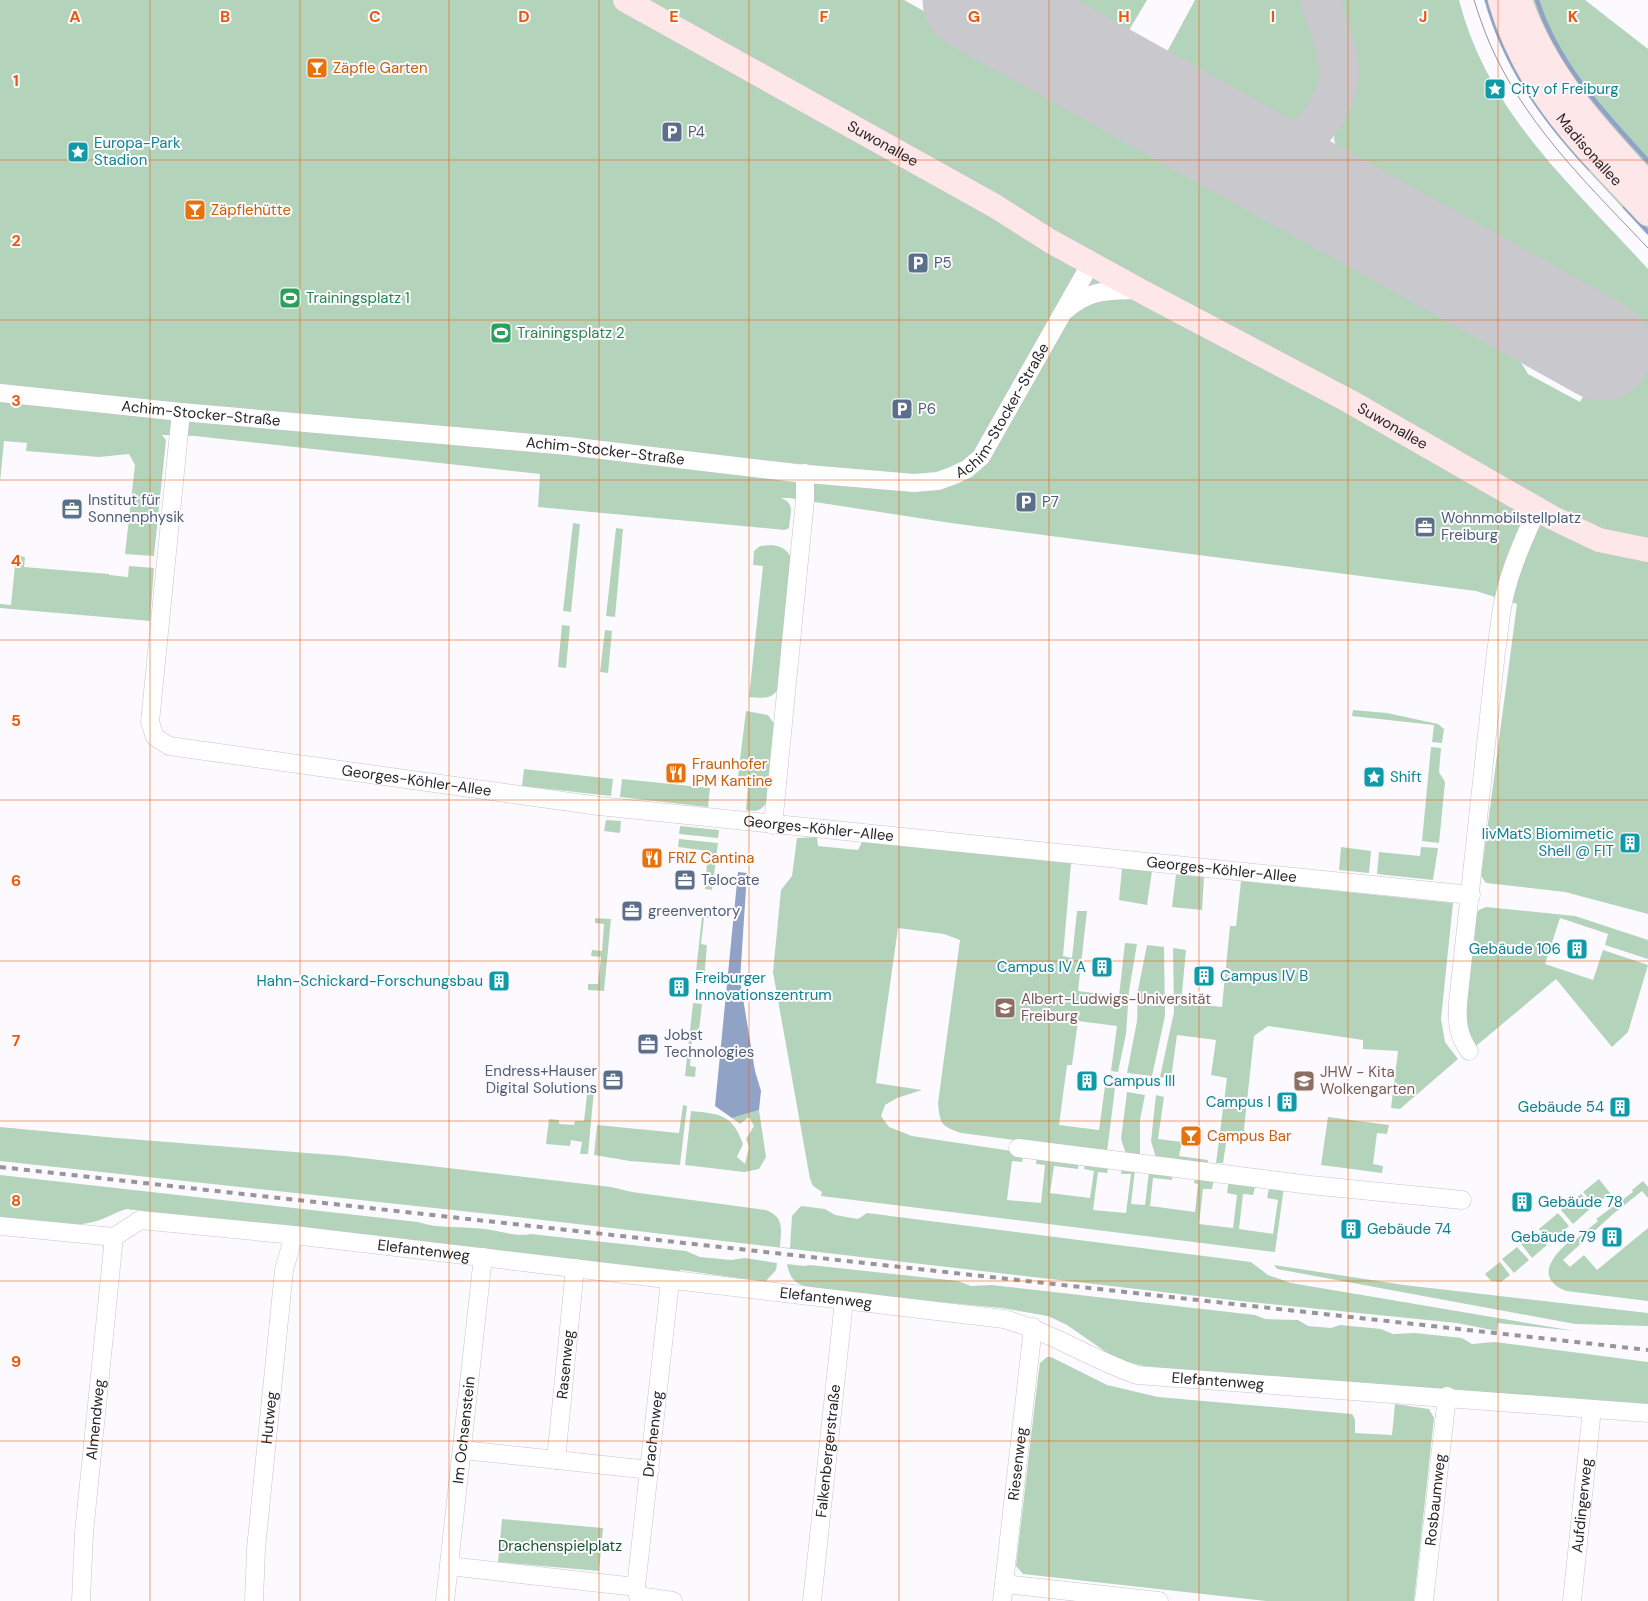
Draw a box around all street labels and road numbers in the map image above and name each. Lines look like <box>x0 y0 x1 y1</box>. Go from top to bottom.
street label: Madisonallee <box>1552 109 1626 191</box>
street label: Suwonallee <box>844 116 922 171</box>
street label: Achim-Stocker-Straße <box>952 340 1054 483</box>
street label: Achim-Stocker-Straße <box>120 396 281 431</box>
street label: Suwonallee <box>1354 398 1431 454</box>
street label: Achim-Stocker-Straße <box>525 432 686 470</box>
street label: Georges-Köhler-Allee <box>340 760 493 801</box>
street label: Georges-Köhler-Allee <box>742 811 895 846</box>
street label: Georges-Köhler-Allee <box>1145 852 1298 887</box>
street label: Elefantenweg <box>376 1235 471 1266</box>
street label: Elefantenweg <box>779 1283 873 1313</box>
street label: Rasenweg <box>552 1329 579 1400</box>
street label: Elefantenweg <box>1171 1368 1265 1394</box>
street label: Im Ochsenstein <box>448 1375 480 1485</box>
street label: Almendweg <box>81 1378 110 1461</box>
street label: Falkenbergerstraße <box>811 1383 845 1518</box>
street label: Hutweg <box>257 1390 282 1445</box>
street label: Drachenweg <box>638 1390 668 1478</box>
street label: Riesenweg <box>1003 1426 1032 1502</box>
street label: Rosbaumweg <box>1420 1453 1450 1547</box>
street label: Aufdingerweg <box>1567 1457 1597 1554</box>

